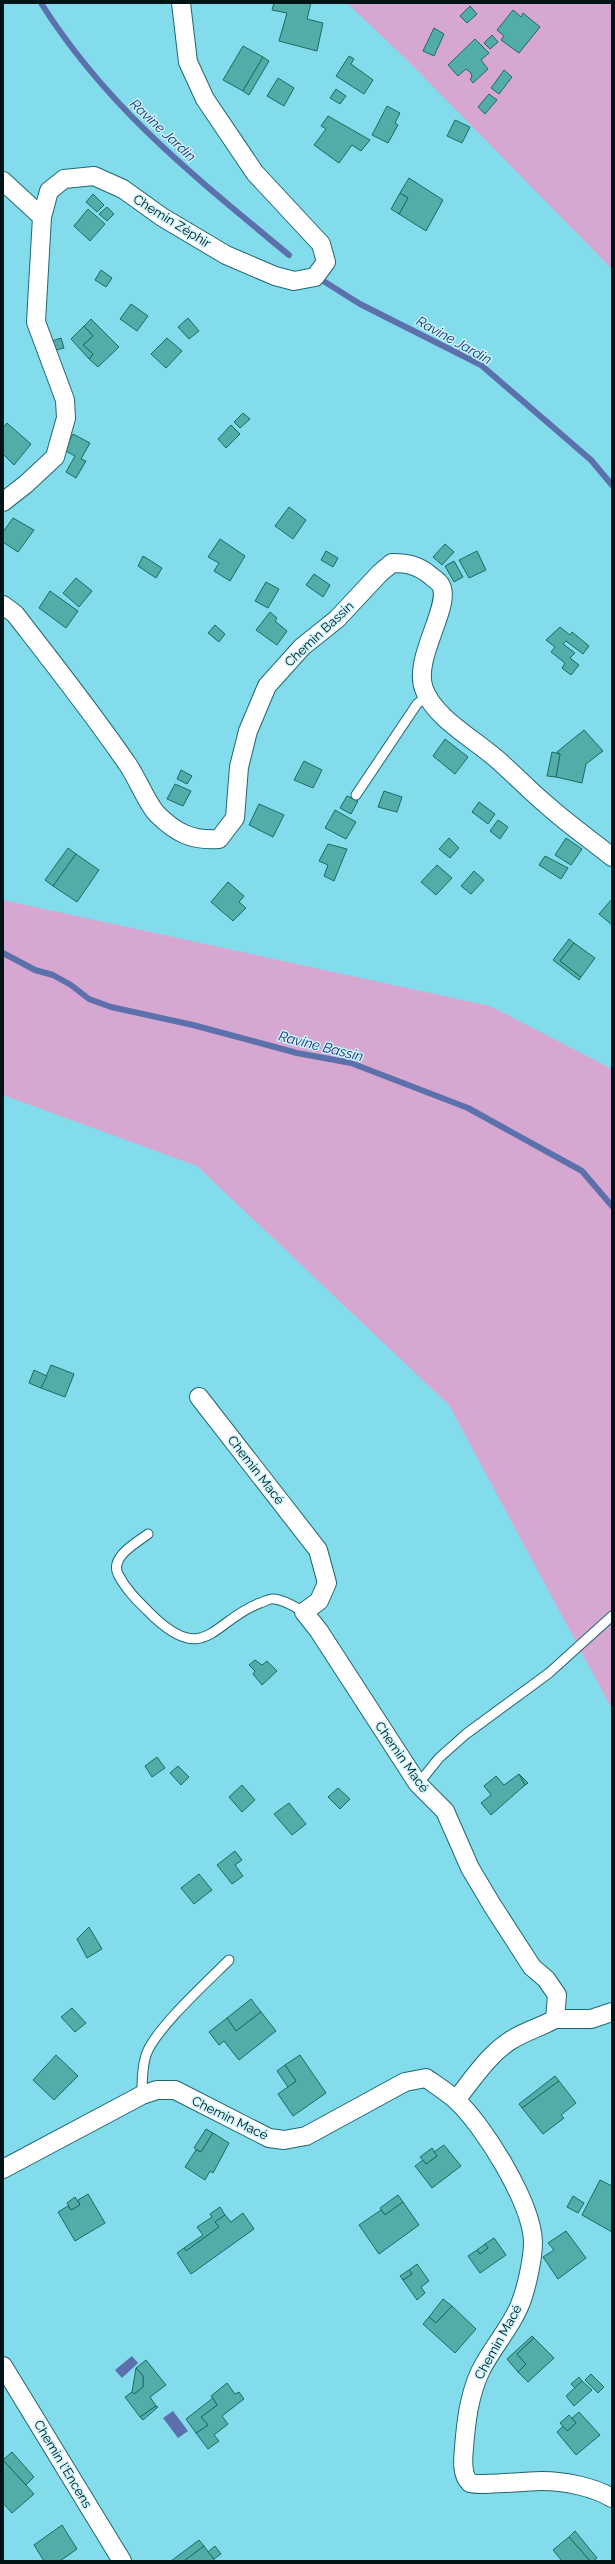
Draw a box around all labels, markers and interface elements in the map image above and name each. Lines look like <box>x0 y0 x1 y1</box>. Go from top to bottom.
water label: Ravine Jardin <box>127 96 199 165</box>
street label: Chemin Zéphir <box>131 191 214 251</box>
water label: Ravine Jardin <box>413 313 495 367</box>
street label: Chemin Bassin <box>282 598 356 670</box>
water label: Ravine Bassin <box>277 1028 365 1064</box>
street label: Chemin Macé <box>225 1433 288 1508</box>
street label: Chemin Macé <box>372 1719 432 1796</box>
street label: Chemin Macé <box>189 2093 271 2143</box>
street label: Chemin Macé <box>471 2302 525 2382</box>
street label: Chemin l'Encens <box>31 2417 95 2511</box>

